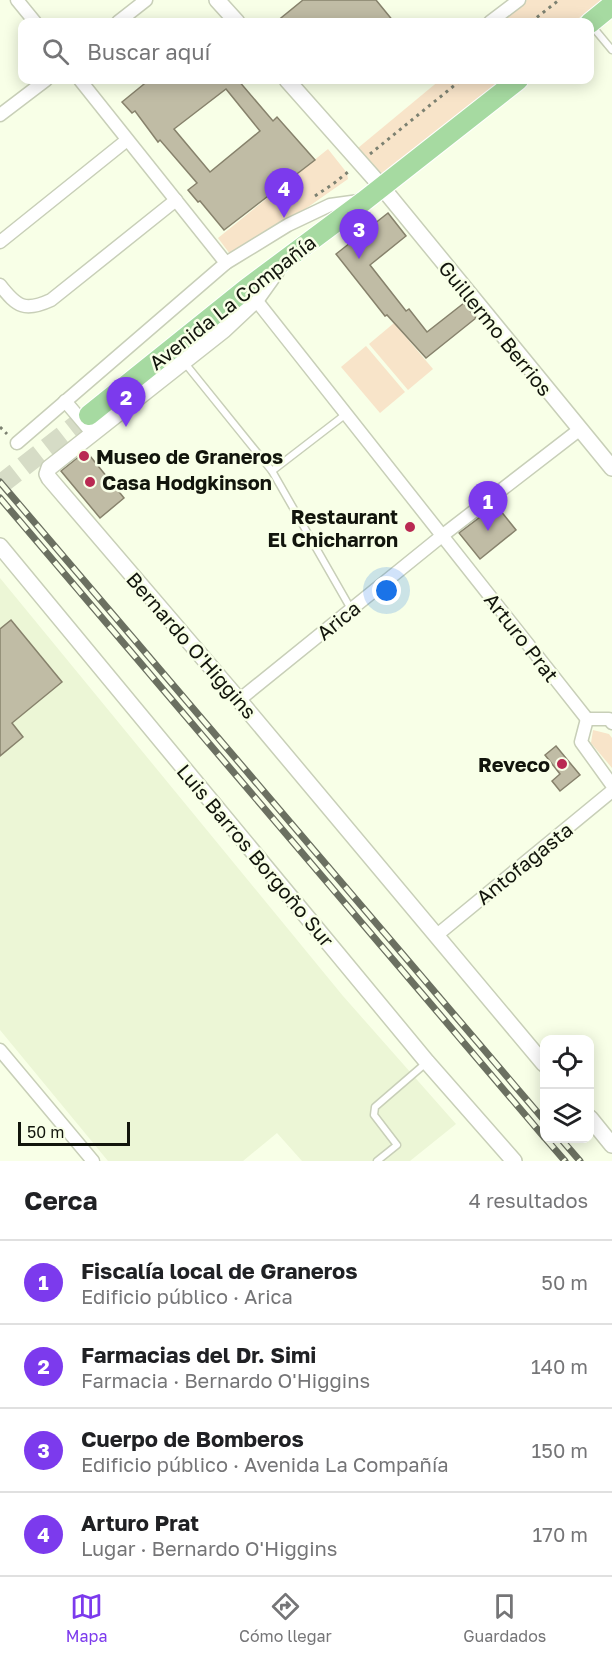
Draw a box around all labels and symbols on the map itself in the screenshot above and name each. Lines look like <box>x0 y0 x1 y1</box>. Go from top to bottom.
pin: 4 <box>264 168 304 218</box>
pin: 3 <box>340 210 378 259</box>
street label: Avenida La Compañía <box>144 230 320 374</box>
street label: Guillermo Berrios <box>434 256 558 400</box>
pin: 2 <box>106 378 146 427</box>
place label: Museo de Graneros <box>96 444 283 468</box>
marker: Museo de Graneros <box>77 449 91 463</box>
place label: Casa Hodgkinson <box>102 470 272 494</box>
marker: Casa Hodgkinson <box>83 475 97 489</box>
pin: 1 <box>468 482 508 531</box>
place label: Restaurant El Chicharron <box>267 504 398 551</box>
marker: Restaurant El Chicharron <box>403 520 417 534</box>
street label: Bernardo O'Higgins <box>122 567 262 723</box>
your location <box>372 576 401 605</box>
street label: Arturo Prat <box>480 588 564 686</box>
street label: Arica <box>311 595 365 645</box>
place label: Reveco <box>478 752 550 776</box>
marker: Reveco <box>555 757 569 771</box>
street label: Luis Barros Borgoño Sur <box>173 759 340 951</box>
street label: Antofagasta <box>471 817 577 909</box>
scale bar <box>18 1119 130 1146</box>

